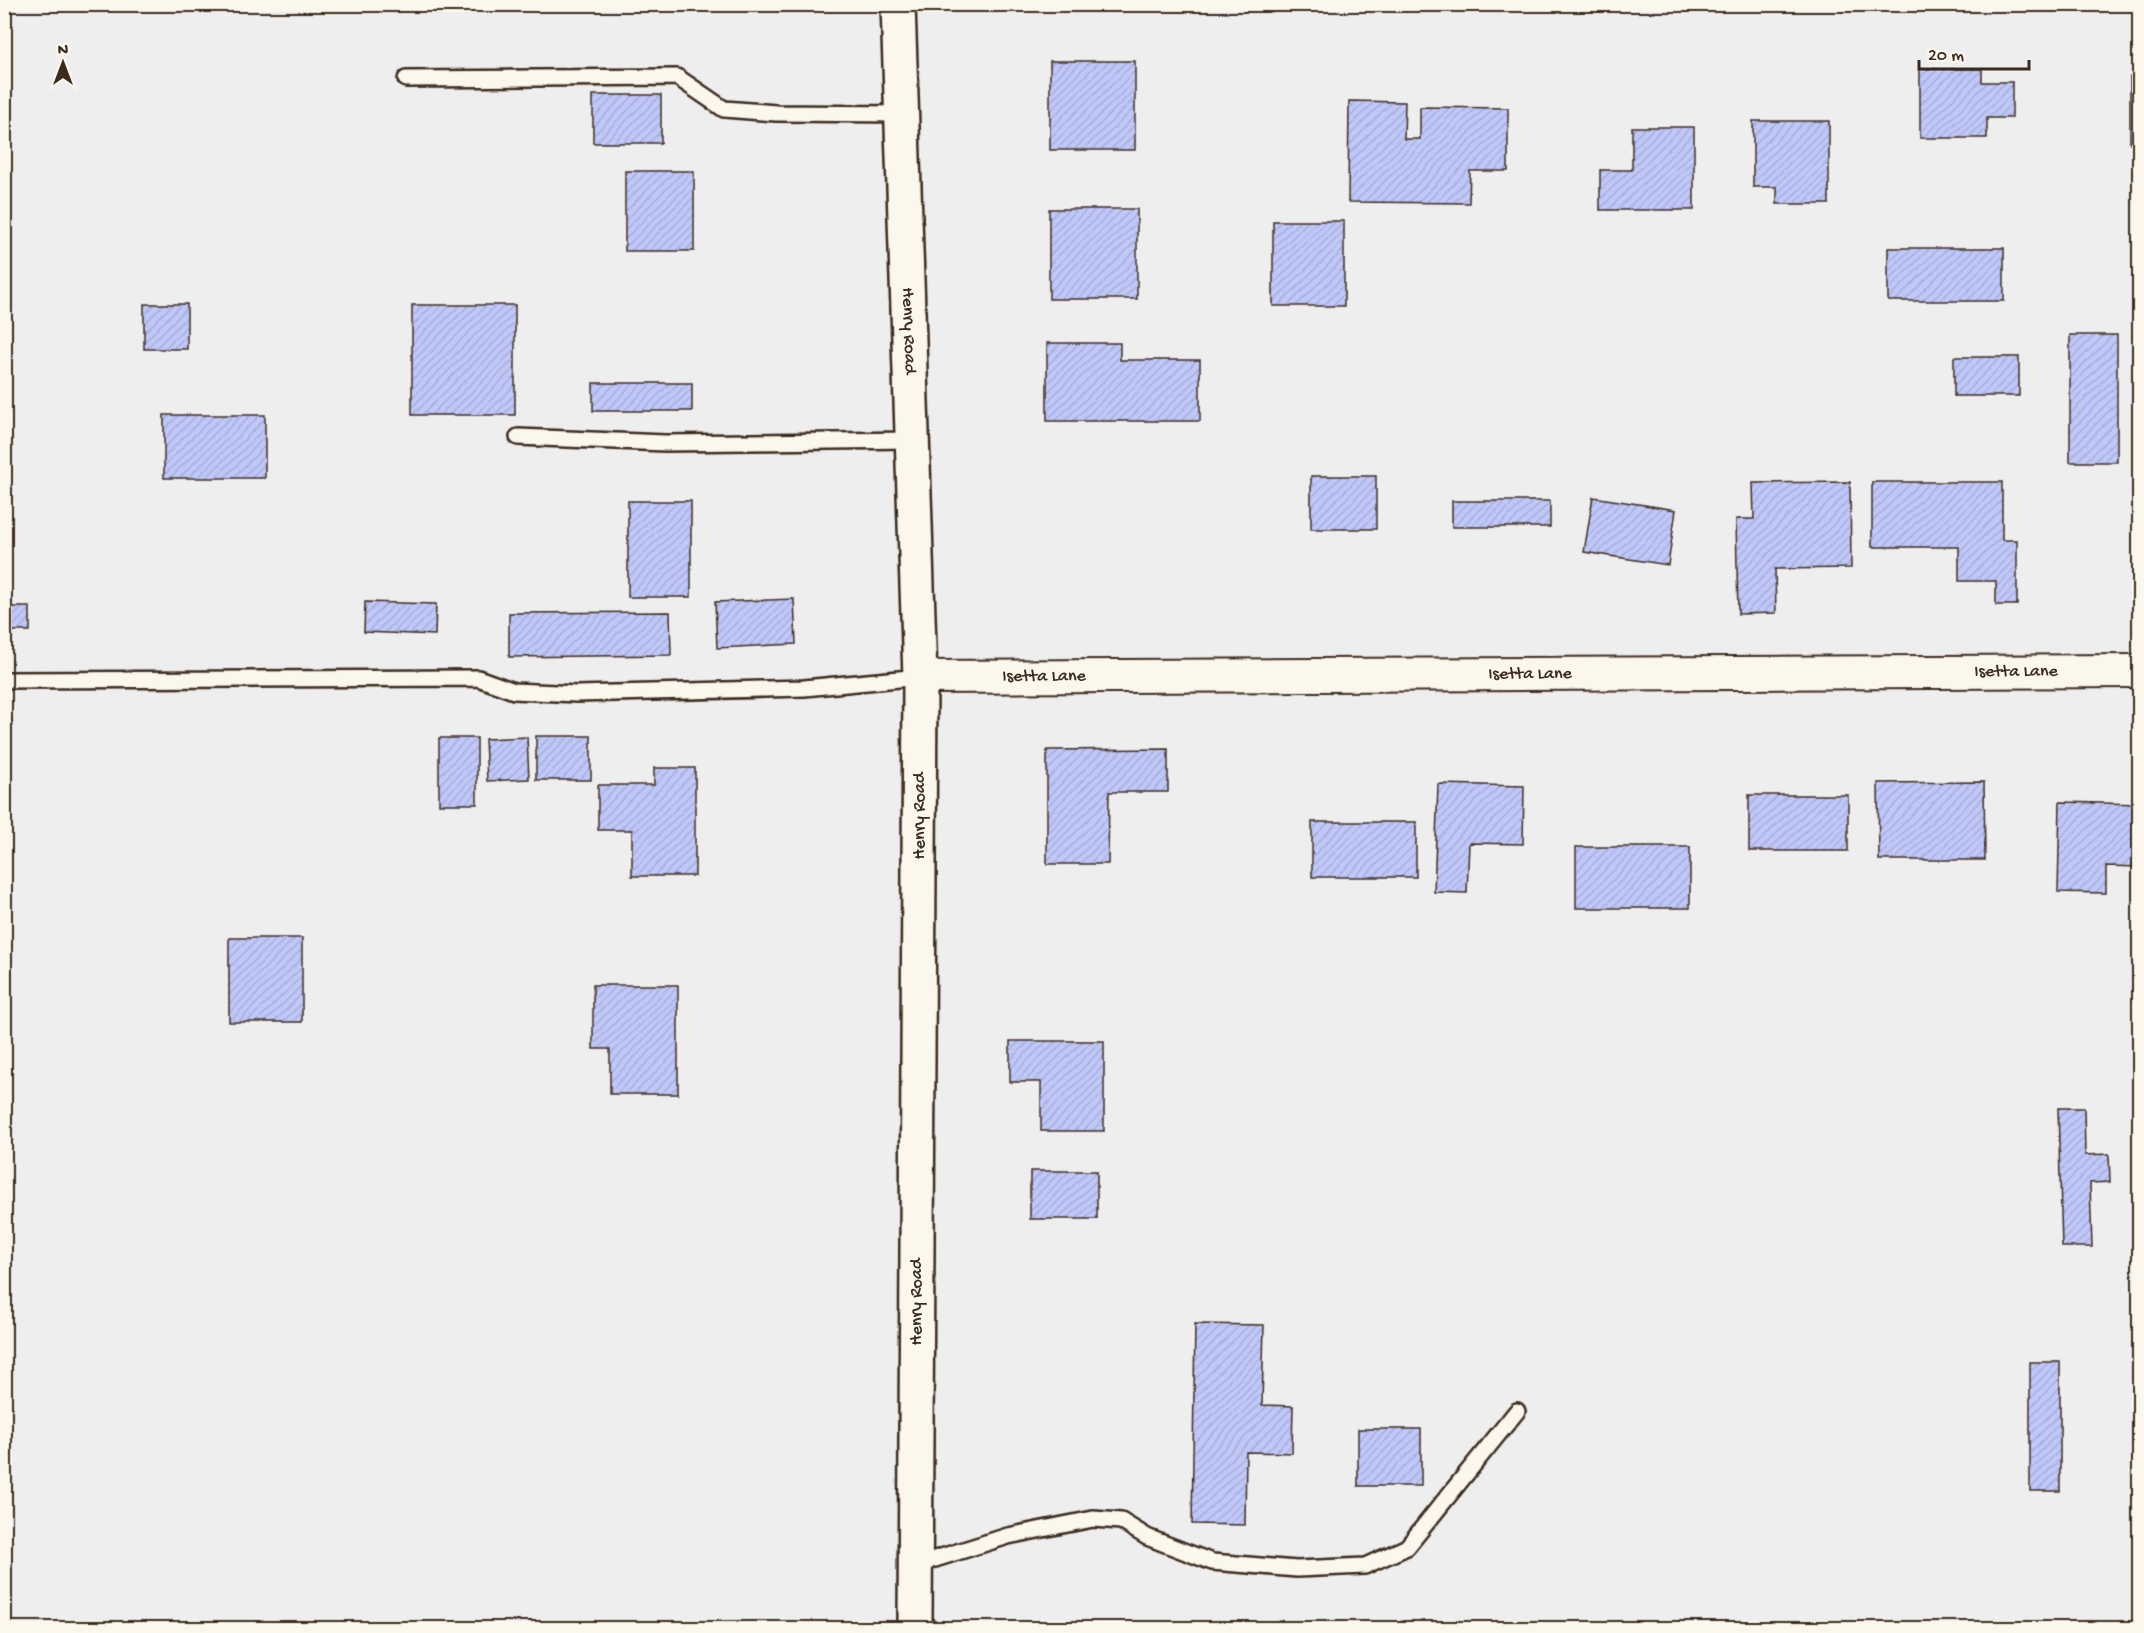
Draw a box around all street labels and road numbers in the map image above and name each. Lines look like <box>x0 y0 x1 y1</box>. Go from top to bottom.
street label: Henry Road <box>897 287 921 376</box>
street label: Isetta Lane <box>1974 661 2059 682</box>
street label: Isetta Lane <box>1488 663 1573 685</box>
street label: Isetta Lane <box>1002 666 1087 687</box>
street label: Henry Road <box>910 771 931 859</box>
street label: Henry Road <box>907 1257 928 1345</box>

